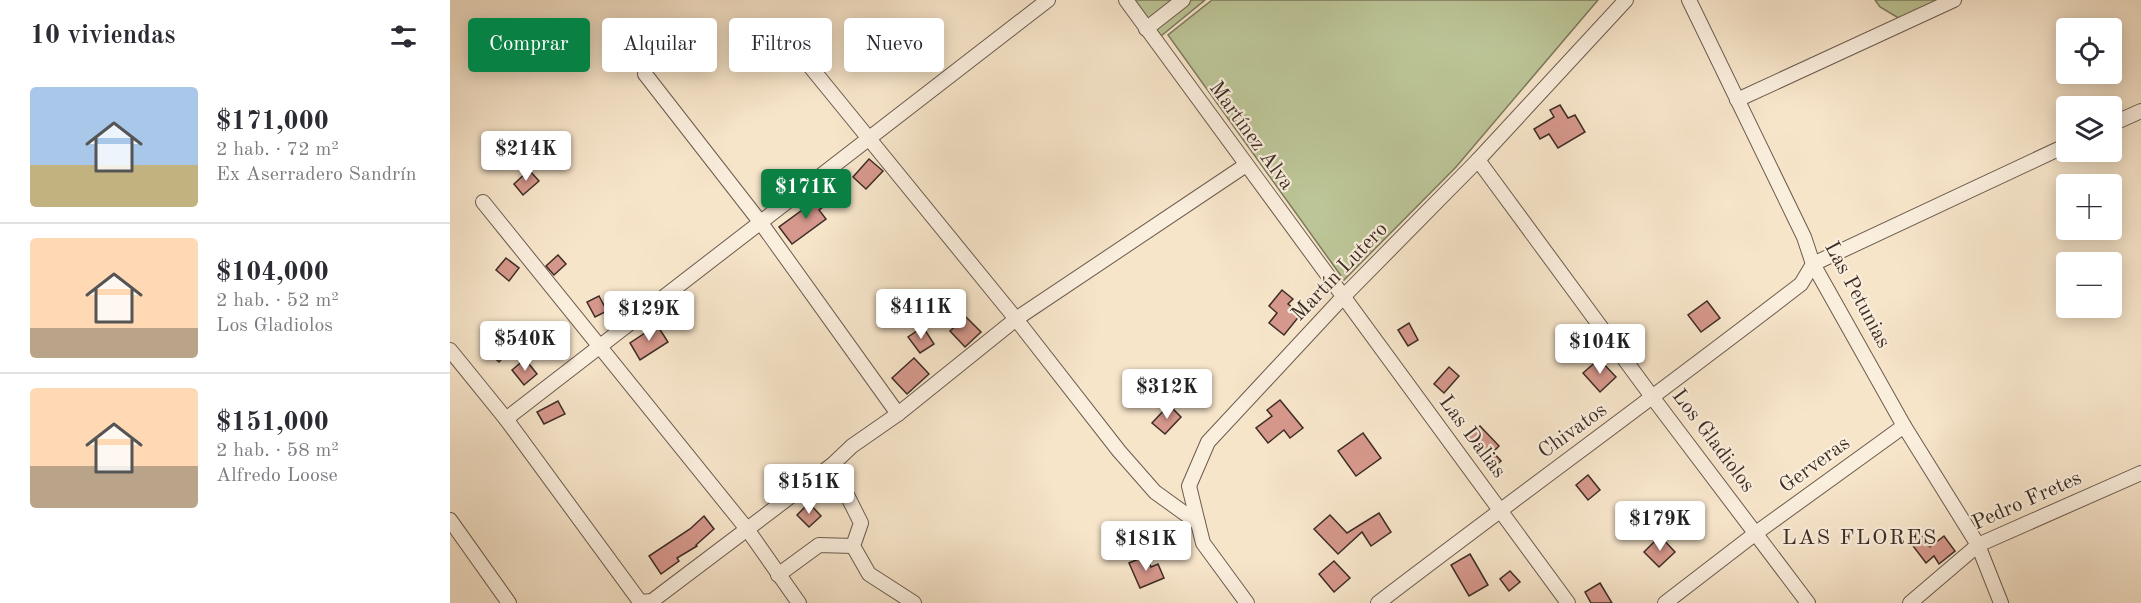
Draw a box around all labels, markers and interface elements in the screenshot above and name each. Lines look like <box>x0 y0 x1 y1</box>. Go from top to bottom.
chip: Comprar <box>468 18 590 72</box>
chip: Alquilar <box>602 18 717 72</box>
chip: Filtros <box>729 18 832 72</box>
chip: Nuevo <box>844 18 944 72</box>
map controls <box>2056 18 2122 318</box>
button: locate <box>2056 18 2122 84</box>
icon: filters <box>387 20 420 53</box>
text: 10 viviendas <box>30 23 176 49</box>
street label: Martínez Alva <box>1205 78 1297 194</box>
button: layers <box>2056 96 2122 162</box>
text: $171,000 <box>216 109 329 135</box>
icon: home <box>78 111 150 183</box>
pin: $214K <box>484 131 568 182</box>
text: 2 hab. · 72 m² <box>216 140 339 160</box>
text: $214K <box>495 140 557 160</box>
text: Ex Aserradero Sandrín <box>216 165 417 185</box>
pin: $171K <box>764 169 848 220</box>
button: + <box>2056 174 2122 240</box>
text: $171K <box>775 178 837 198</box>
street label: Martín Lutero <box>1288 219 1392 325</box>
street label: Las Petunias <box>1820 238 1894 352</box>
button: − <box>2056 252 2122 318</box>
text: $104,000 <box>216 260 329 286</box>
icon: home <box>78 262 150 334</box>
pin: $411K <box>879 289 963 340</box>
text: 2 hab. · 52 m² <box>216 291 339 311</box>
pin: $129K <box>607 291 691 342</box>
text: $411K <box>890 298 952 318</box>
text: $129K <box>618 300 680 320</box>
text: Los Gladiolos <box>216 316 333 336</box>
pin: $540K <box>483 321 567 372</box>
pin: $104K <box>1558 324 1642 375</box>
text: $540K <box>494 330 556 350</box>
text: $104K <box>1569 333 1631 353</box>
pin: $312K <box>1125 369 1209 420</box>
text: $312K <box>1136 378 1198 398</box>
street label: Los Gladiolos <box>1668 386 1758 496</box>
street label: Las Dalias <box>1434 392 1510 482</box>
street label: Chivatos <box>1535 399 1611 463</box>
text: $151,000 <box>216 410 329 436</box>
icon: home <box>78 412 150 484</box>
street label: Gerveras <box>1776 433 1854 497</box>
text: 2 hab. · 58 m² <box>216 441 339 461</box>
pin: $151K <box>767 464 851 515</box>
text: Alfredo Loose <box>216 466 338 486</box>
street label: Pedro Fretes <box>1969 468 2085 534</box>
text: $151K <box>778 473 840 493</box>
pin: $179K <box>1618 501 1702 552</box>
text: $179K <box>1629 510 1691 530</box>
pin: $181K <box>1104 521 1188 572</box>
district label: LAS FLORES <box>1782 527 1938 549</box>
text: $181K <box>1115 530 1177 550</box>

